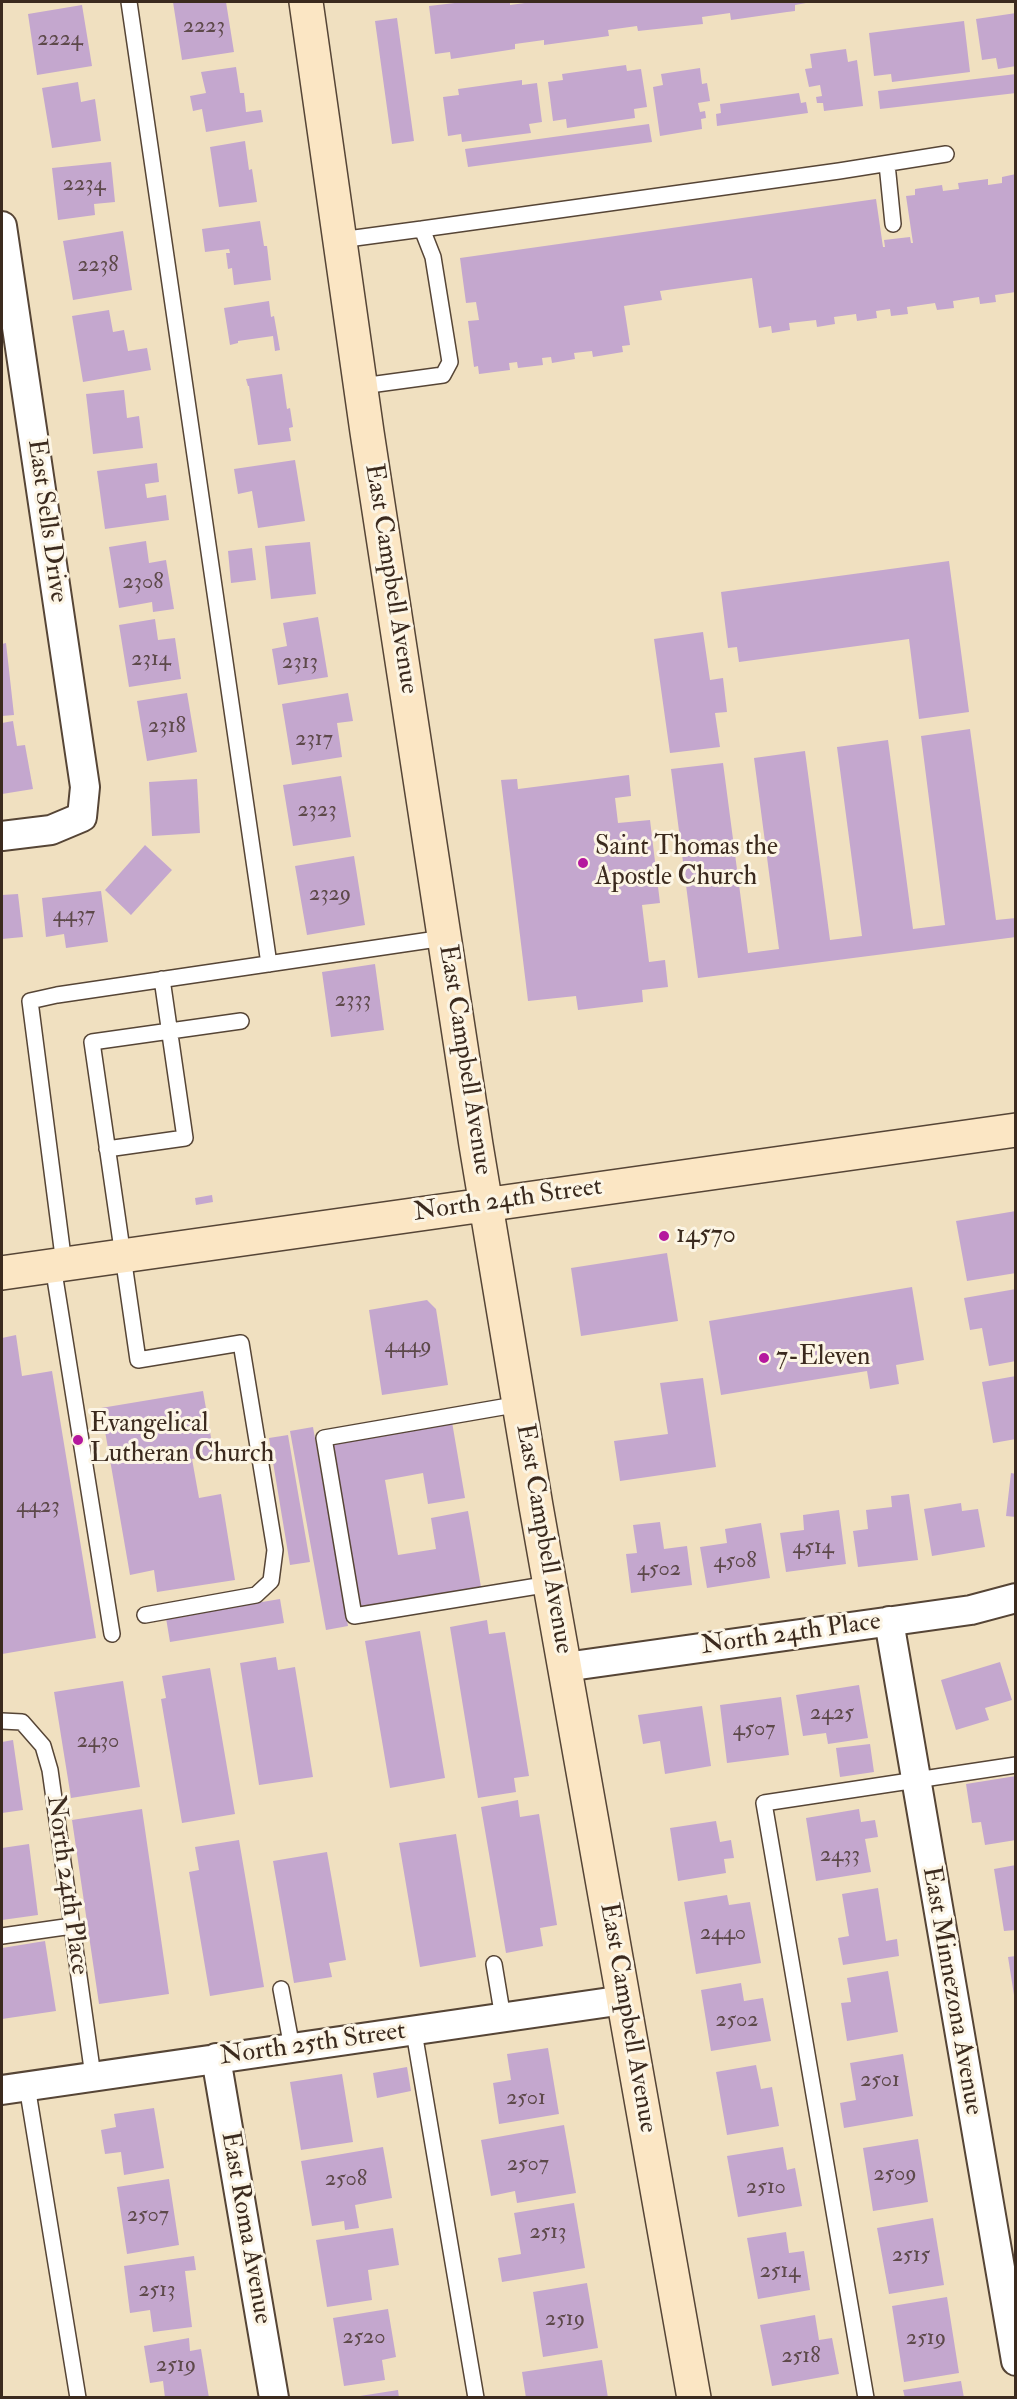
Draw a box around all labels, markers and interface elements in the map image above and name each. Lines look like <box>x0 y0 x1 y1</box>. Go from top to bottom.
house number: 2223 <box>183 14 225 40</box>
house number: 2224 <box>37 27 83 53</box>
house number: 2234 <box>63 172 105 198</box>
house number: 2238 <box>77 253 119 279</box>
street label: East Sells Drive <box>19 437 73 605</box>
street label: East Campbell Avenue <box>356 462 424 696</box>
house number: 2308 <box>122 570 164 596</box>
house number: 2314 <box>131 647 171 673</box>
house number: 2313 <box>282 650 318 676</box>
house number: 2318 <box>148 714 186 740</box>
house number: 2317 <box>295 727 333 753</box>
house number: 2323 <box>297 798 337 824</box>
place label: Saint Thomas the Apostle Church <box>595 832 778 894</box>
marker: Saint Thomas the Apostle Church <box>576 856 590 870</box>
house number: 2329 <box>309 882 351 908</box>
house number: 4437 <box>53 903 95 929</box>
street label: East Campbell Avenue <box>430 943 498 1177</box>
house number: 2333 <box>335 988 371 1014</box>
street label: North 24th Street <box>412 1172 604 1230</box>
place label: 14570 <box>676 1220 736 1252</box>
marker: 14570 <box>657 1229 671 1243</box>
house number: 4449 <box>385 1334 431 1360</box>
place label: 7-Eleven <box>776 1342 870 1374</box>
marker: 7-Eleven <box>757 1351 771 1365</box>
place label: Evangelical Lutheran Church <box>90 1409 274 1470</box>
street label: East Campbell Avenue <box>507 1422 579 1656</box>
marker: Evangelical Lutheran Church <box>71 1433 85 1447</box>
house number: 4423 <box>16 1494 60 1520</box>
house number: 4514 <box>792 1535 834 1561</box>
house number: 4508 <box>714 1549 756 1575</box>
house number: 4502 <box>637 1557 681 1583</box>
street label: North 24th Place <box>699 1607 883 1663</box>
house number: 2425 <box>810 1701 854 1727</box>
house number: 4507 <box>733 1717 775 1743</box>
house number: 2430 <box>77 1729 119 1755</box>
street label: North 24th Place <box>38 1793 94 1977</box>
house number: 2433 <box>820 1843 860 1869</box>
street label: East Minnezona Avenue <box>914 1864 988 2118</box>
street label: East Campbell Avenue <box>591 1901 663 2135</box>
house number: 2440 <box>700 1921 746 1947</box>
house number: 2502 <box>716 2008 758 2034</box>
street label: North 25th Street <box>218 2017 408 2073</box>
house number: 2501 <box>860 2068 900 2094</box>
house number: 2501 <box>506 2086 546 2112</box>
street label: East Roma Avenue <box>213 2129 277 2327</box>
house number: 2507 <box>507 2152 549 2178</box>
house number: 2509 <box>873 2162 917 2188</box>
house number: 2508 <box>325 2167 367 2193</box>
house number: 2510 <box>746 2175 786 2201</box>
house number: 2507 <box>127 2203 169 2229</box>
house number: 2513 <box>529 2220 567 2246</box>
house number: 2515 <box>892 2243 930 2269</box>
house number: 2514 <box>760 2259 800 2285</box>
house number: 2513 <box>138 2278 176 2304</box>
house number: 2519 <box>545 2307 585 2333</box>
house number: 2520 <box>342 2325 386 2351</box>
house number: 2519 <box>906 2326 946 2352</box>
house number: 2518 <box>782 2344 820 2370</box>
house number: 2519 <box>156 2353 196 2379</box>

